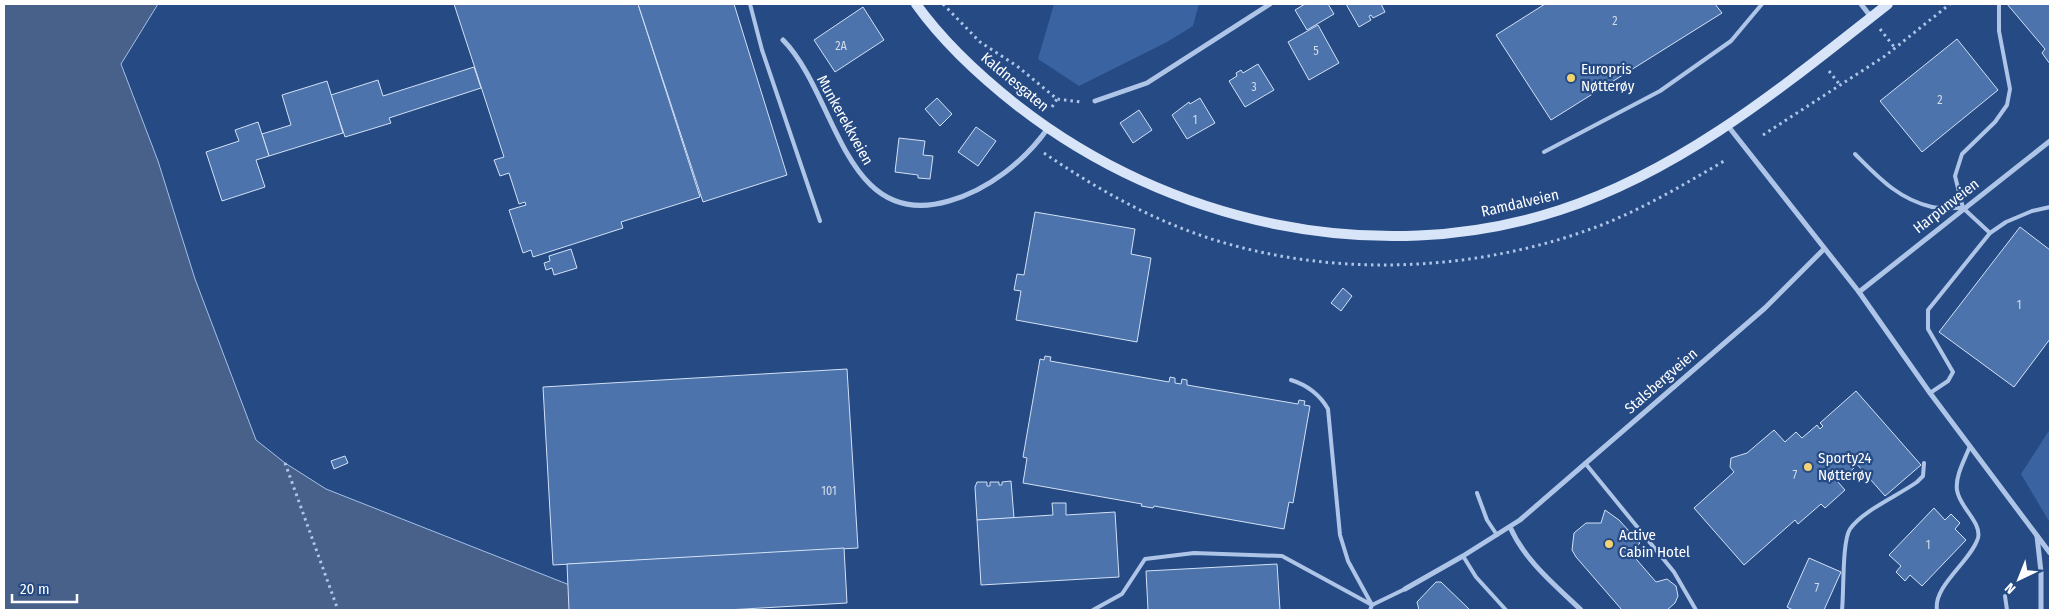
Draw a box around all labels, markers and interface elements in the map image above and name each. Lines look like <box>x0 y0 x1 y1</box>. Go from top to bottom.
house number: 2 <box>1612 14 1618 28</box>
house number: 2A <box>835 39 847 53</box>
house number: 5 <box>1313 44 1319 58</box>
street label: Kaldnesgaten <box>978 48 1052 116</box>
place label: Europris Nøtterøy <box>1581 60 1635 95</box>
street label: Munkerekkveien <box>813 72 877 168</box>
marker: Europris Nøtterøy <box>1565 72 1577 84</box>
house number: 3 <box>1251 80 1257 94</box>
house number: 2 <box>1937 93 1943 107</box>
house number: 1 <box>1193 113 1197 127</box>
street label: Harpunveien <box>1910 175 1982 237</box>
street label: Ramdalveien <box>1479 185 1561 221</box>
house number: 1 <box>2017 298 2021 312</box>
street label: Stalsbergveien <box>1621 345 1701 417</box>
place label: Sporty24 Nøtterøy <box>1818 449 1872 484</box>
marker: Sporty24 Nøtterøy <box>1802 461 1814 473</box>
house number: 7 <box>1793 468 1798 482</box>
house number: 101 <box>821 484 837 498</box>
place label: Active Cabin Hotel <box>1619 526 1690 561</box>
marker: Active Cabin Hotel <box>1603 538 1615 550</box>
house number: 1 <box>1926 538 1930 552</box>
north arrow <box>1994 554 2044 604</box>
scale bar <box>12 572 78 604</box>
text: N <box>2002 579 2019 597</box>
text: 20 m <box>20 580 50 598</box>
house number: 7 <box>1815 581 1820 595</box>

